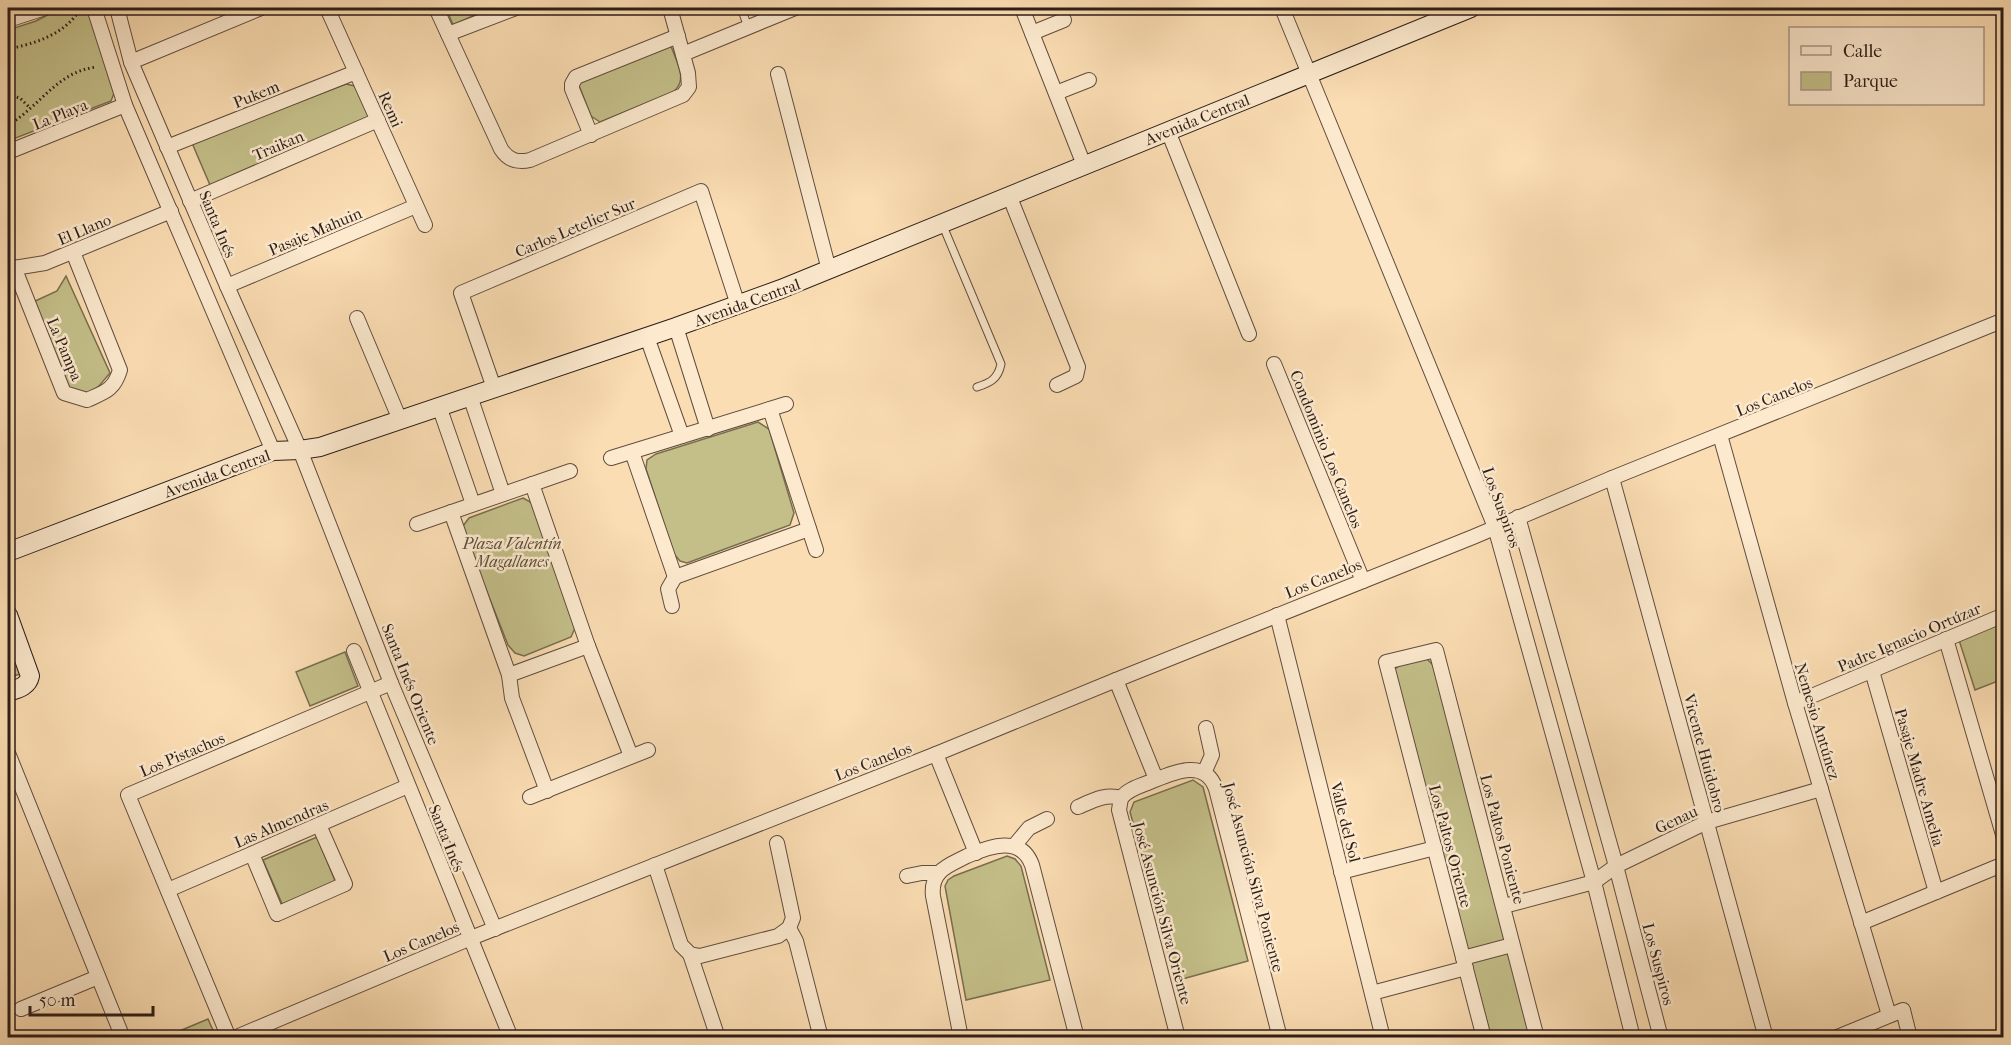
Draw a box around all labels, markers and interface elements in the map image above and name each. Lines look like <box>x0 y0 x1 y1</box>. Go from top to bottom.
legend <box>1789 27 1984 105</box>
text: Calle <box>1843 41 1882 62</box>
text: Parque <box>1843 71 1898 92</box>
street label: Pukem <box>230 76 283 112</box>
street label: Remi <box>374 88 407 130</box>
street label: Avenida Central <box>1141 90 1253 149</box>
street label: La Playa <box>30 95 91 134</box>
street label: Traikan <box>250 126 307 165</box>
street label: Santa Inés <box>195 188 240 261</box>
street label: Carlos Letelier Sur <box>512 193 638 261</box>
street label: Pasaje Mahuin <box>266 203 365 260</box>
street label: El Llano <box>55 210 114 249</box>
street label: Avenida Central <box>691 274 803 331</box>
street label: La Pampa <box>43 315 87 384</box>
street label: Condominio Los Canelos <box>1286 367 1367 531</box>
street label: Los Canelos <box>1733 372 1815 420</box>
street label: Avenida Central <box>161 445 273 502</box>
street label: Los Suspiros <box>1478 464 1525 550</box>
park label: Plaza Valentín Magallanes <box>462 534 561 571</box>
street label: Los Canelos <box>1282 554 1364 602</box>
street label: Padre Ignacio Ortúzar <box>1835 599 1984 676</box>
street label: Santa Inés Oriente <box>378 621 444 748</box>
street label: Nemesio Antúnez <box>1791 660 1844 782</box>
street label: Vicente Huidobro <box>1679 691 1730 815</box>
street label: Pasaje Madre Amelia <box>1891 706 1948 849</box>
street label: Los Pistachos <box>137 728 228 781</box>
street label: Los Canelos <box>832 738 914 785</box>
street label: Los Paltos Poniente <box>1476 772 1529 906</box>
street label: José Asunción Silva Poniente <box>1218 778 1288 974</box>
street label: Valle del Sol <box>1326 779 1365 865</box>
street label: Los Paltos Oriente <box>1425 783 1476 910</box>
street label: Las Almendras <box>231 795 331 852</box>
street label: Genau <box>1652 801 1701 838</box>
street label: Santa Inés <box>424 802 469 875</box>
street label: José Asunción Silva Oriente <box>1128 818 1196 1007</box>
street label: Los Canelos <box>380 917 462 966</box>
street label: Los Suspiros <box>1638 921 1679 1007</box>
scale bar <box>30 979 153 1017</box>
text: 50 m <box>39 990 76 1011</box>

